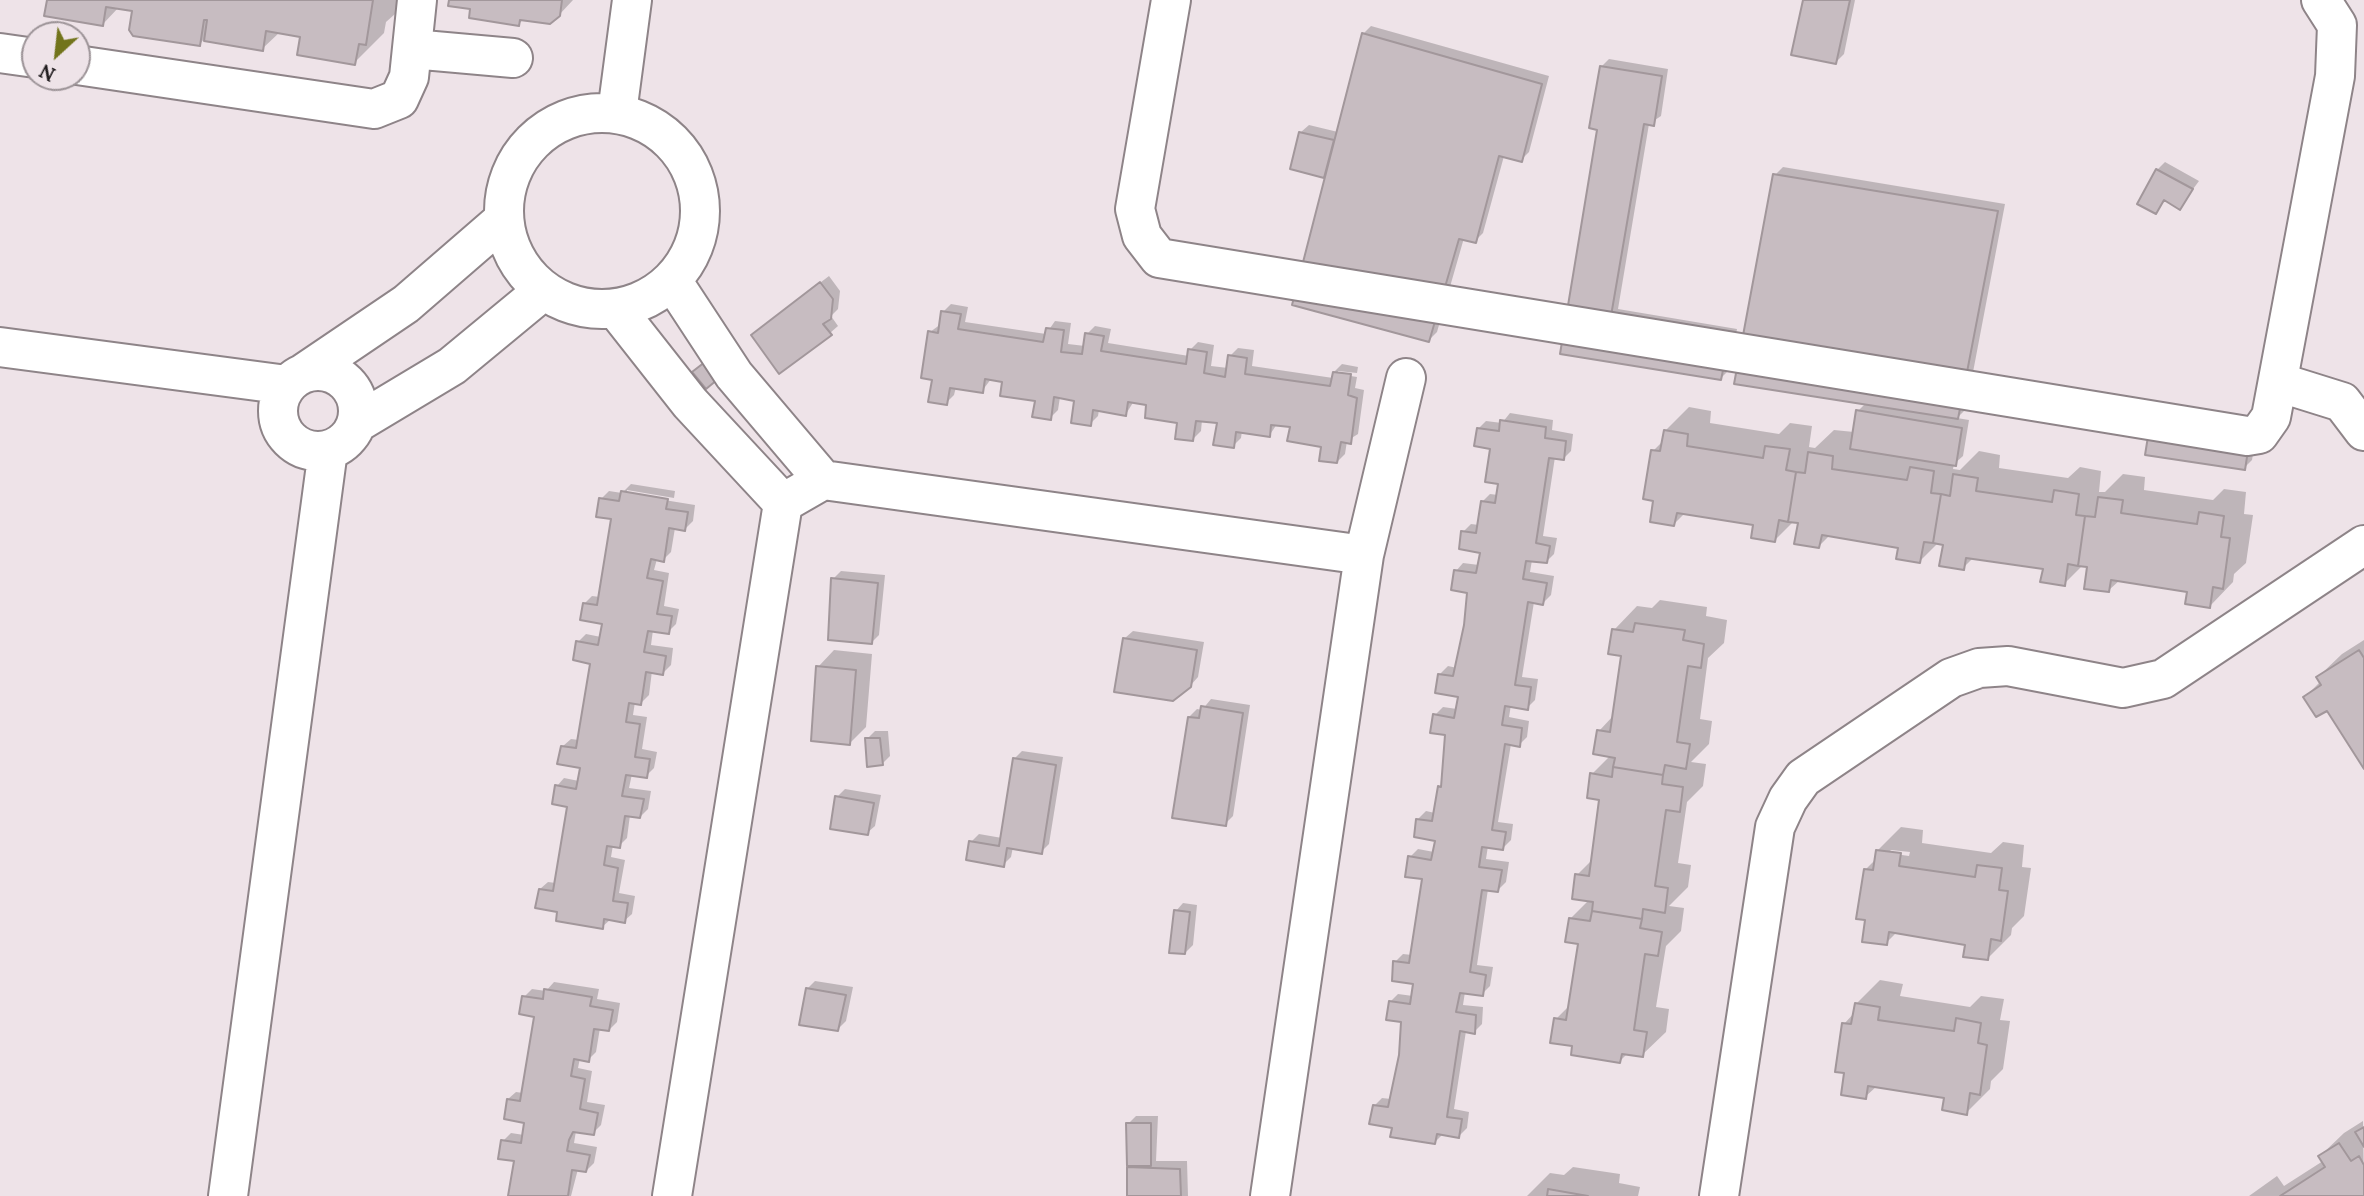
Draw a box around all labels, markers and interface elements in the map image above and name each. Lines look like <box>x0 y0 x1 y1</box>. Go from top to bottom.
north arrow <box>21 21 91 91</box>
text: N <box>35 59 59 87</box>

